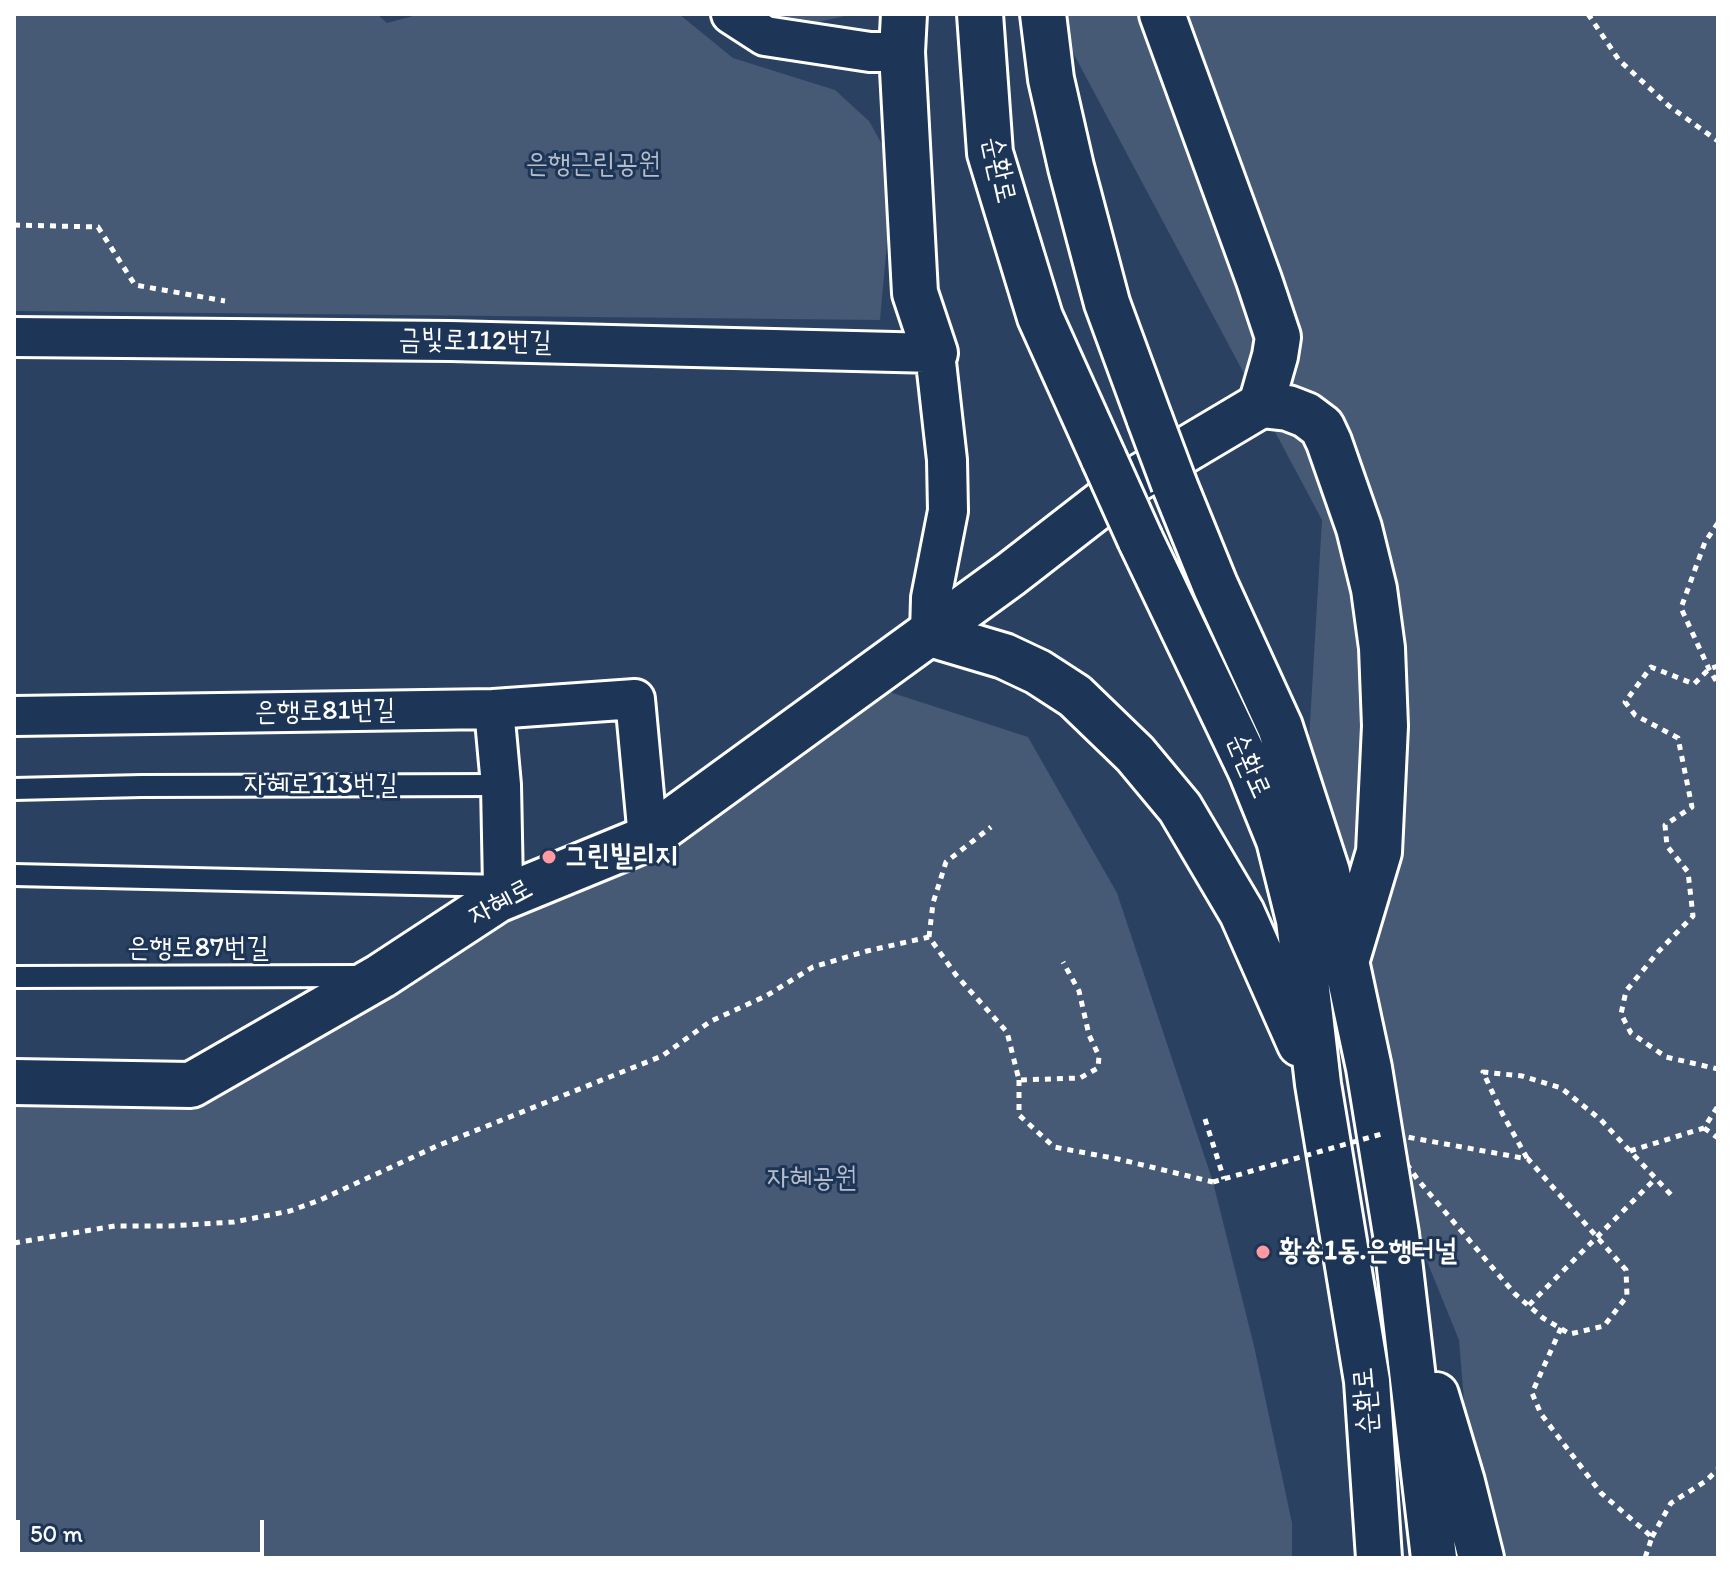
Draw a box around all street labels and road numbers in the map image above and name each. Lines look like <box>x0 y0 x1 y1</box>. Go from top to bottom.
street label: 순환로 <box>974 133 1022 207</box>
street label: 금빛로112번길 <box>398 324 552 360</box>
street label: 은행로81번길 <box>254 694 396 730</box>
street label: 순환로 <box>1219 728 1277 804</box>
street label: 자혜로113번길 <box>244 769 398 803</box>
street label: 자혜로 <box>463 872 539 934</box>
street label: 은행로87번길 <box>127 932 269 966</box>
street label: 순환로 <box>1347 1366 1387 1436</box>

